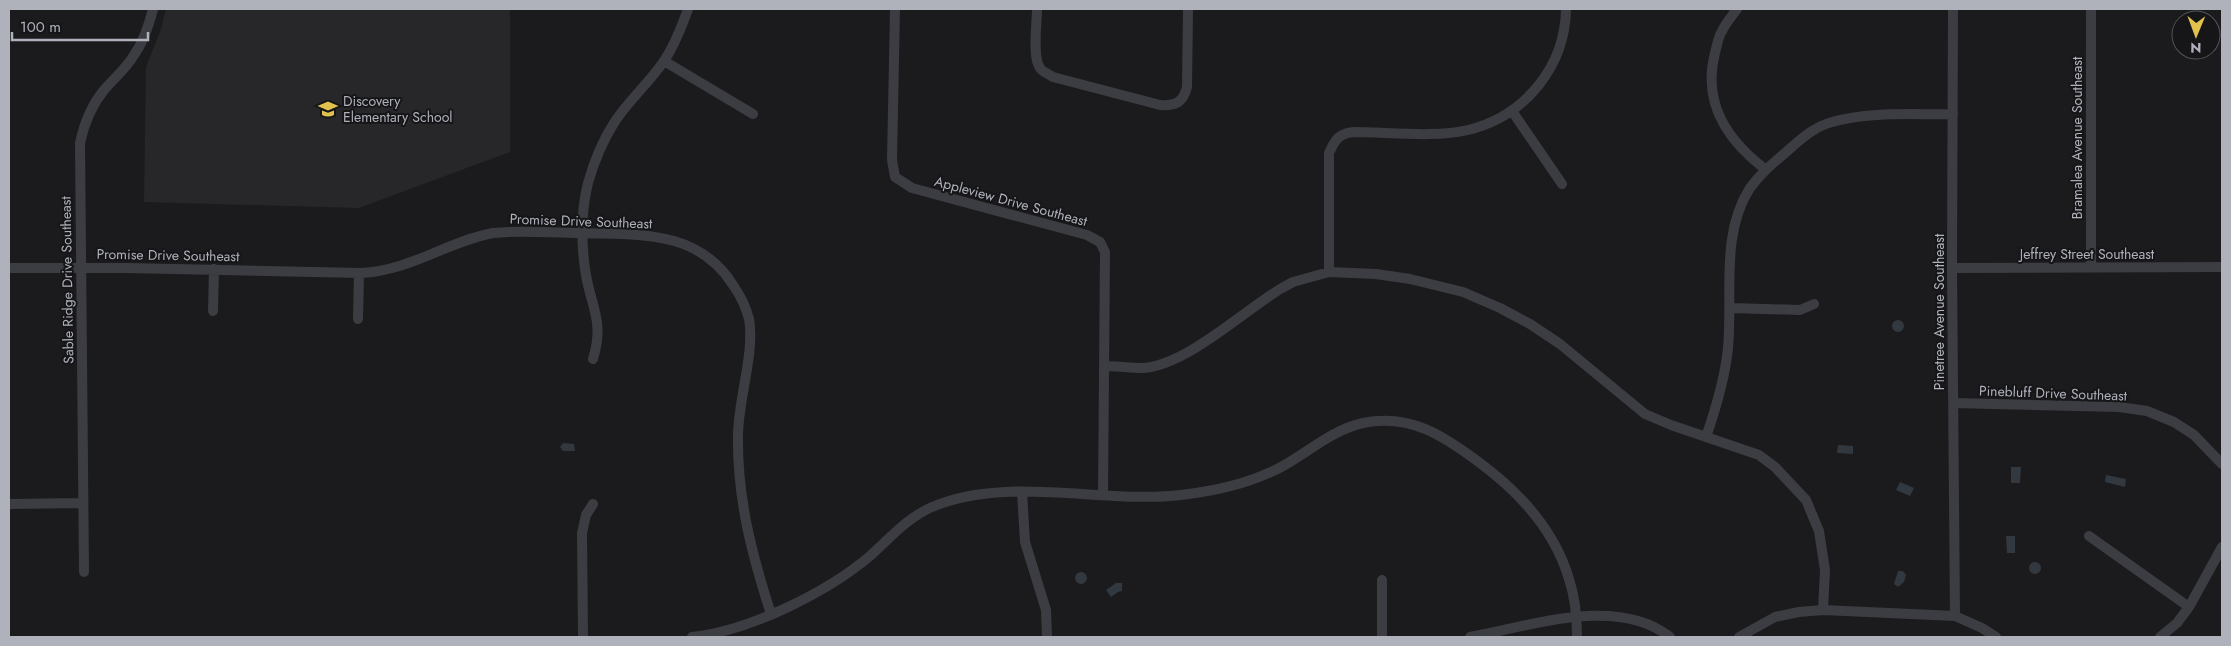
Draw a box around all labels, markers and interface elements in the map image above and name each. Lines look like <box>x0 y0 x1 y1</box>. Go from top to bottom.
scale bar <box>12 10 149 42</box>
north arrow <box>2171 10 2221 60</box>
text: 100 m <box>20 16 61 38</box>
text: N <box>2190 38 2202 58</box>
street label: Bramalea Avenue Southeast <box>2067 56 2087 219</box>
place label: Discovery Elementary School <box>343 91 453 127</box>
school or university icon: Discovery Elementary School <box>317 98 339 120</box>
street label: Appleview Drive Southeast <box>932 171 1090 231</box>
street label: Sable Ridge Drive Southeast <box>56 195 78 364</box>
street label: Promise Drive Southeast <box>509 209 653 234</box>
street label: Pinetree Avenue Southeast <box>1929 233 1949 390</box>
street label: Promise Drive Southeast <box>96 244 240 266</box>
street label: Jeffrey Street Southeast <box>2018 244 2155 264</box>
street label: Pinebluff Drive Southeast <box>1979 380 2128 406</box>

